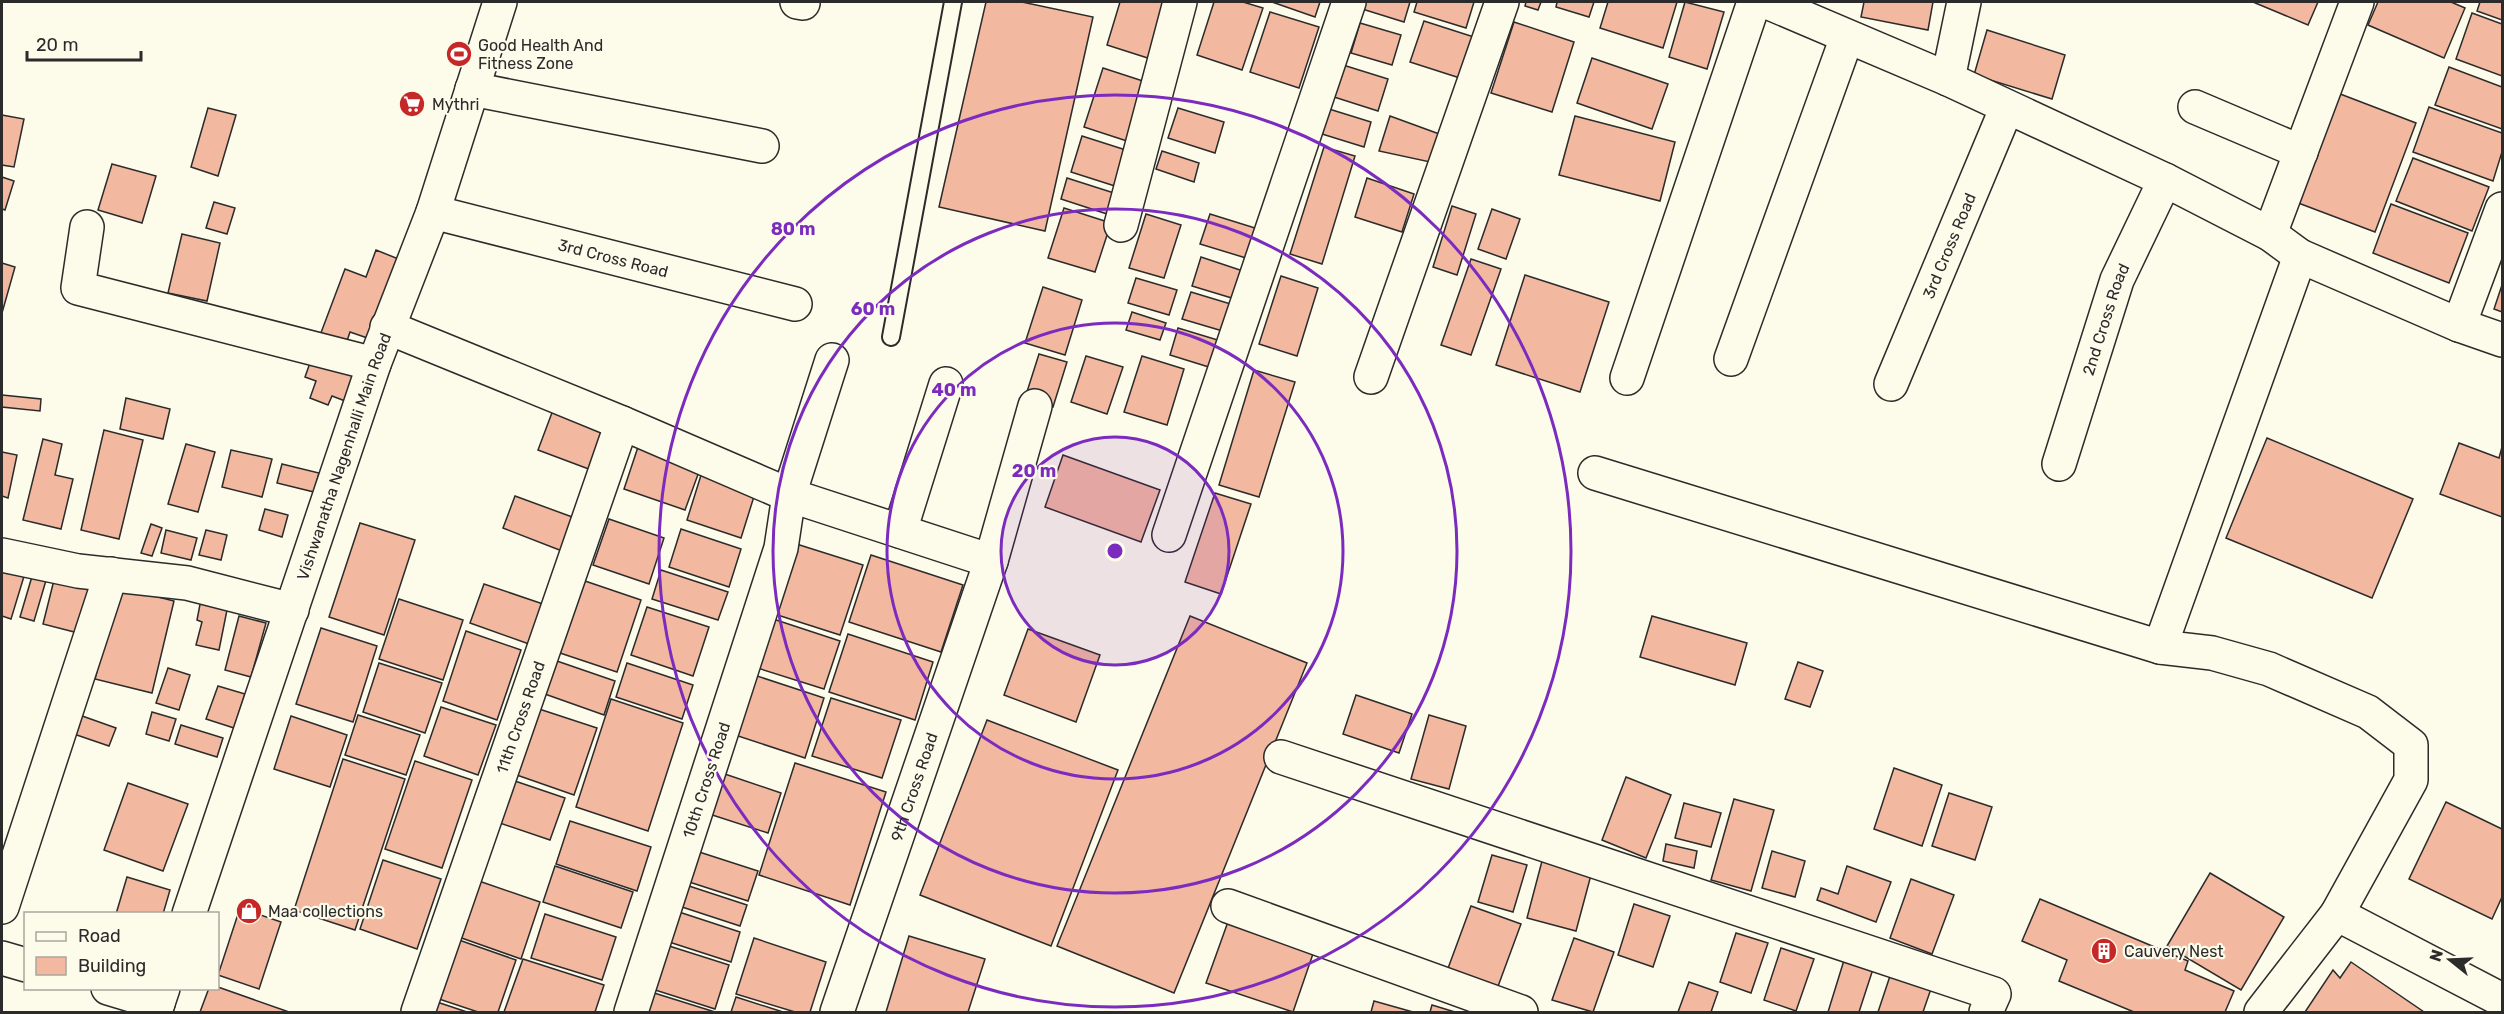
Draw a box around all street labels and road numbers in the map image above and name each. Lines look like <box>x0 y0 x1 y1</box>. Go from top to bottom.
street label: 3rd Cross Road <box>1919 190 1980 302</box>
street label: 3rd Cross Road <box>556 235 670 281</box>
street label: 2nd Cross Road <box>2079 260 2134 378</box>
street label: Vishwanatha Nagenhalli Main Road <box>293 330 395 583</box>
street label: 11th Cross Road <box>492 659 549 776</box>
street label: 10th Cross Road <box>679 720 734 841</box>
street label: 9th Cross Road <box>887 730 942 844</box>

